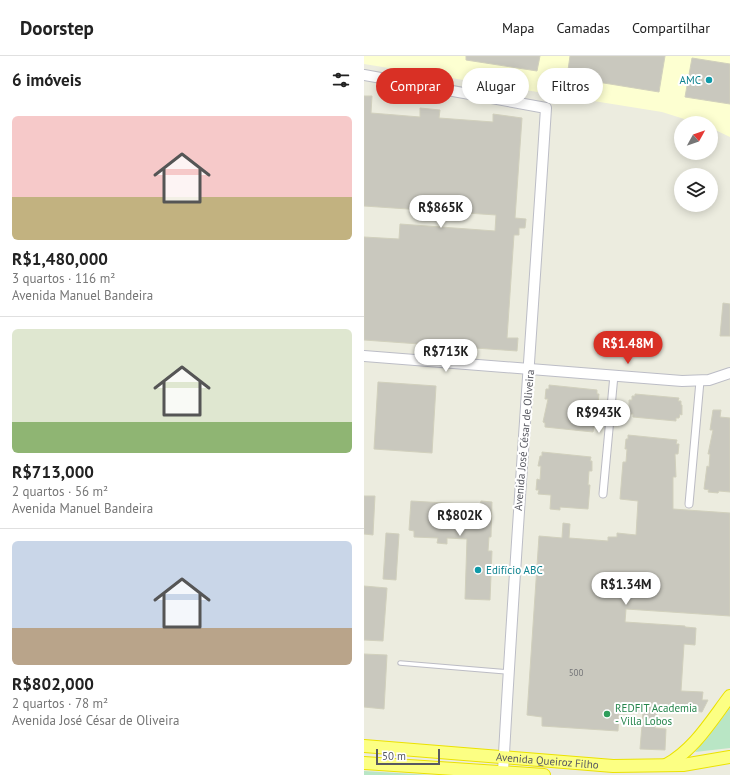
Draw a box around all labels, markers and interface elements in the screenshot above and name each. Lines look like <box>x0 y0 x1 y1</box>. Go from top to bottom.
text: Doorstep <box>20 16 94 40</box>
text: Mapa <box>502 19 535 37</box>
text: Camadas <box>557 19 610 37</box>
text: Compartilhar <box>632 19 710 37</box>
chip: Comprar <box>376 68 454 104</box>
chip: Alugar <box>462 68 529 104</box>
chip: Filtros <box>537 68 603 104</box>
text: 6 imóveis <box>12 69 82 91</box>
icon: filters <box>330 69 352 91</box>
place label: AMC <box>680 73 701 87</box>
marker: AMC <box>704 75 714 85</box>
north arrow <box>674 116 718 160</box>
map controls <box>674 116 718 212</box>
icon: home <box>146 142 218 214</box>
button: layers <box>674 168 718 212</box>
pin: R$865K <box>408 195 474 229</box>
text: R$865K <box>418 199 464 216</box>
text: R$1,480,000 <box>12 248 108 270</box>
text: 3 quartos · 116 m² <box>12 270 115 287</box>
text: Avenida Manuel Bandeira <box>12 287 153 304</box>
pin: R$1.48M <box>591 331 665 365</box>
text: R$1.48M <box>603 335 653 352</box>
pin: R$713K <box>413 339 479 373</box>
text: R$713K <box>423 343 469 360</box>
icon: home <box>146 355 218 427</box>
street label: Avenida José César de Oliveira <box>511 369 537 511</box>
pin: R$943K <box>566 400 632 434</box>
text: R$943K <box>576 404 622 421</box>
text: R$713,000 <box>12 461 94 483</box>
text: 2 quartos · 56 m² <box>12 483 108 500</box>
text: Avenida Manuel Bandeira <box>12 500 153 517</box>
pin: R$802K <box>427 503 493 537</box>
text: R$802K <box>437 507 483 524</box>
place label: Edifício ABC <box>486 563 543 577</box>
marker: Edifício ABC <box>473 565 483 575</box>
icon: home <box>146 567 218 639</box>
pin: R$1.34M <box>589 572 663 606</box>
text: R$1.34M <box>601 576 651 593</box>
house number: 500 <box>569 667 583 678</box>
text: R$802,000 <box>12 673 94 695</box>
text: 2 quartos · 78 m² <box>12 695 108 712</box>
place label: REDFIT Academia - Villa Lobos <box>615 701 697 728</box>
marker: REDFIT Academia - Villa Lobos <box>602 709 612 719</box>
text: Avenida José César de Oliveira <box>12 712 179 729</box>
scale bar <box>376 747 440 766</box>
text: 50 m <box>382 749 406 763</box>
street label: Avenida Queiroz Filho <box>496 750 599 772</box>

